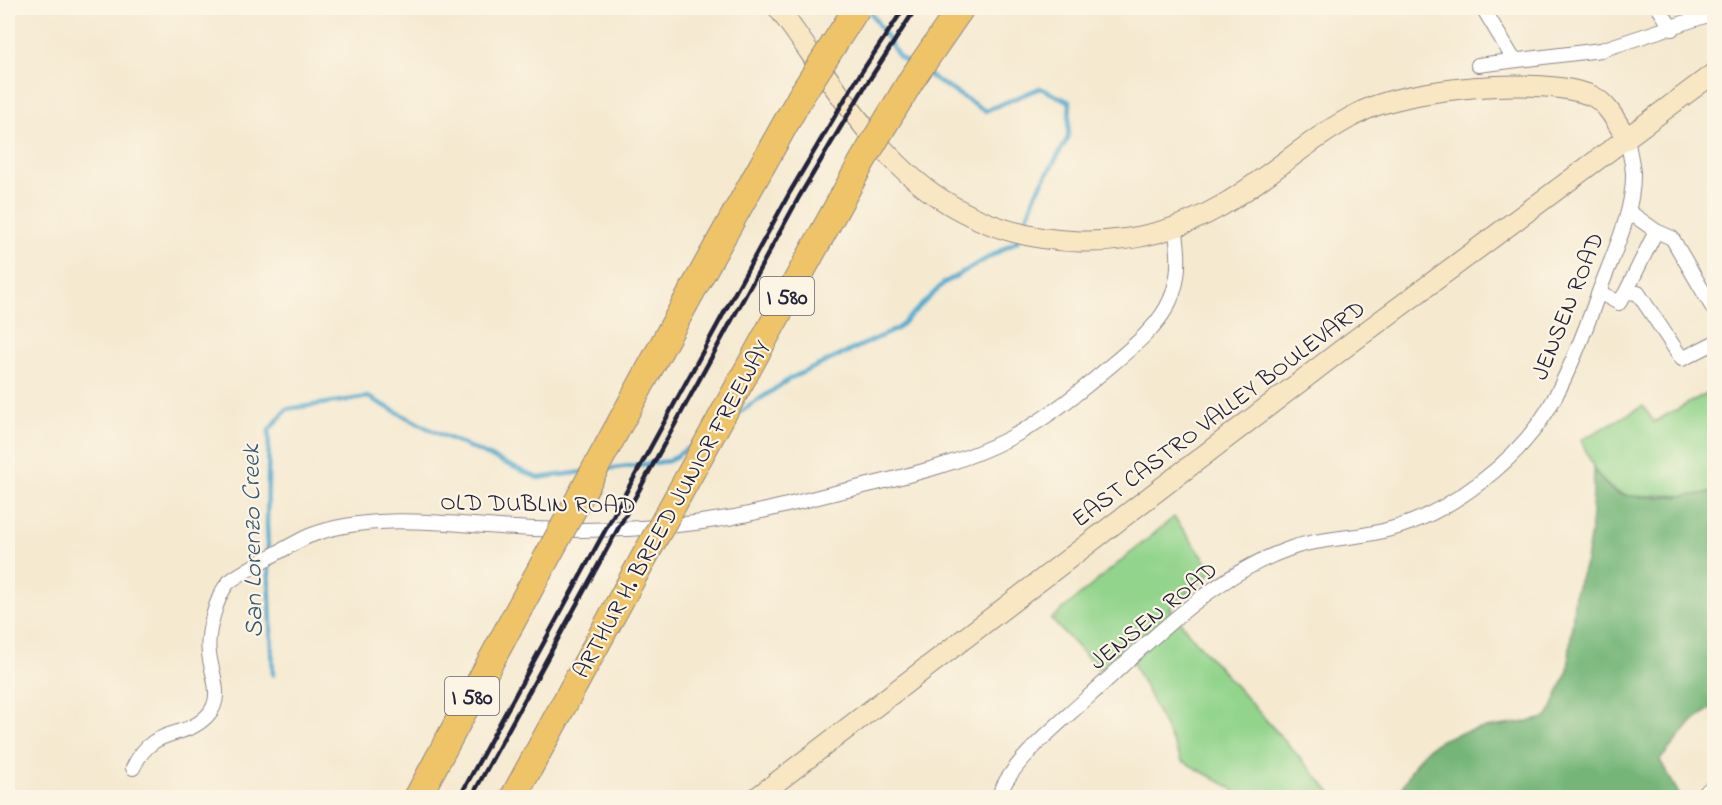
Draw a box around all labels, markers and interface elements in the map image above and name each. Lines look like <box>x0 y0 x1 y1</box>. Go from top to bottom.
street label: JENSEN ROAD <box>1524 228 1615 386</box>
road number: I 580 <box>760 277 814 315</box>
street label: EAST CASTRO VALLEY BOULEVARD <box>1065 293 1374 537</box>
street label: ARTHUR H. BREED JUNIOR FREEWAY <box>565 335 781 686</box>
water label: San Lorenzo Creek <box>233 442 275 638</box>
street label: OLD DUBLIN ROAD <box>440 486 636 525</box>
street label: JENSEN ROAD <box>1083 554 1226 680</box>
road number: I 580 <box>445 677 499 715</box>

